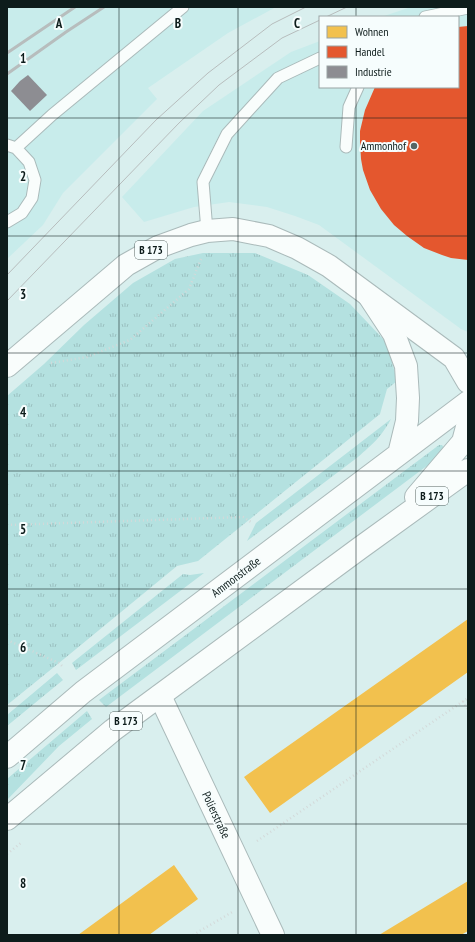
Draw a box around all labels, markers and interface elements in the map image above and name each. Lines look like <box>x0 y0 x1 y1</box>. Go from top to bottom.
text: A <box>55 15 63 32</box>
text: B <box>175 15 181 32</box>
text: C <box>294 15 300 32</box>
legend <box>319 16 459 88</box>
text: Wohnen <box>355 24 389 39</box>
text: Handel <box>355 44 385 59</box>
text: 1 <box>20 50 26 67</box>
text: Industrie <box>355 64 392 79</box>
place label: Ammonhof <box>361 138 407 153</box>
marker: Ammonhof <box>409 141 419 151</box>
text: 2 <box>20 168 26 185</box>
road number: B 173 <box>135 241 167 259</box>
text: 3 <box>20 286 26 303</box>
text: 4 <box>20 404 27 421</box>
road number: B 173 <box>416 487 448 505</box>
text: 5 <box>20 521 26 538</box>
street label: Ammonstraße <box>208 553 263 600</box>
text: 6 <box>20 639 26 656</box>
road number: B 173 <box>110 712 142 730</box>
text: 7 <box>20 757 26 774</box>
street label: Polierstraße <box>199 789 234 841</box>
text: 8 <box>20 875 26 892</box>

